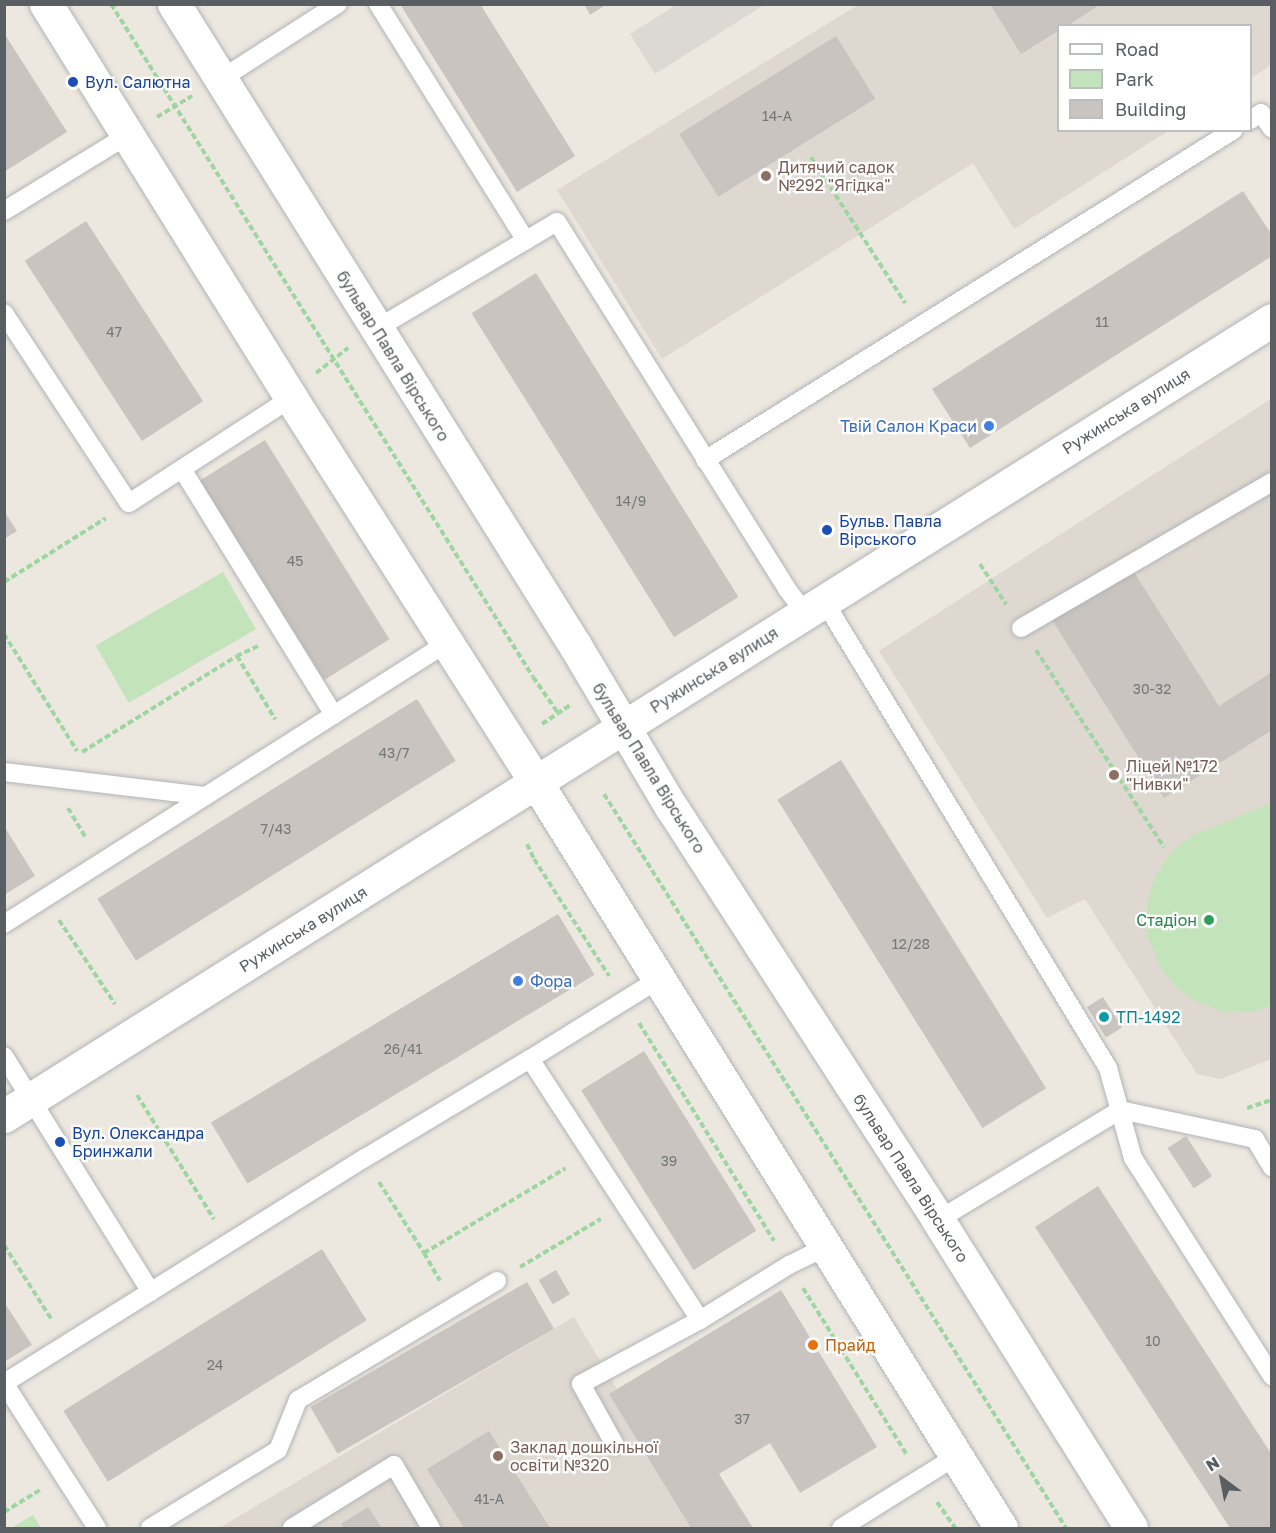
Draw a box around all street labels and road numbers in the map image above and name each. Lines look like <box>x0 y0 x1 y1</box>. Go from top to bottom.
street label: бульвар Павла Вірського <box>333 267 453 445</box>
street label: Ружинська вулиця <box>1059 364 1193 458</box>
street label: Ружинська вулиця <box>647 623 781 717</box>
street label: бульвар Павла Вірського <box>589 679 709 857</box>
street label: Ружинська вулиця <box>236 882 370 976</box>
street label: бульвар Павла Вірського <box>849 1090 973 1266</box>

